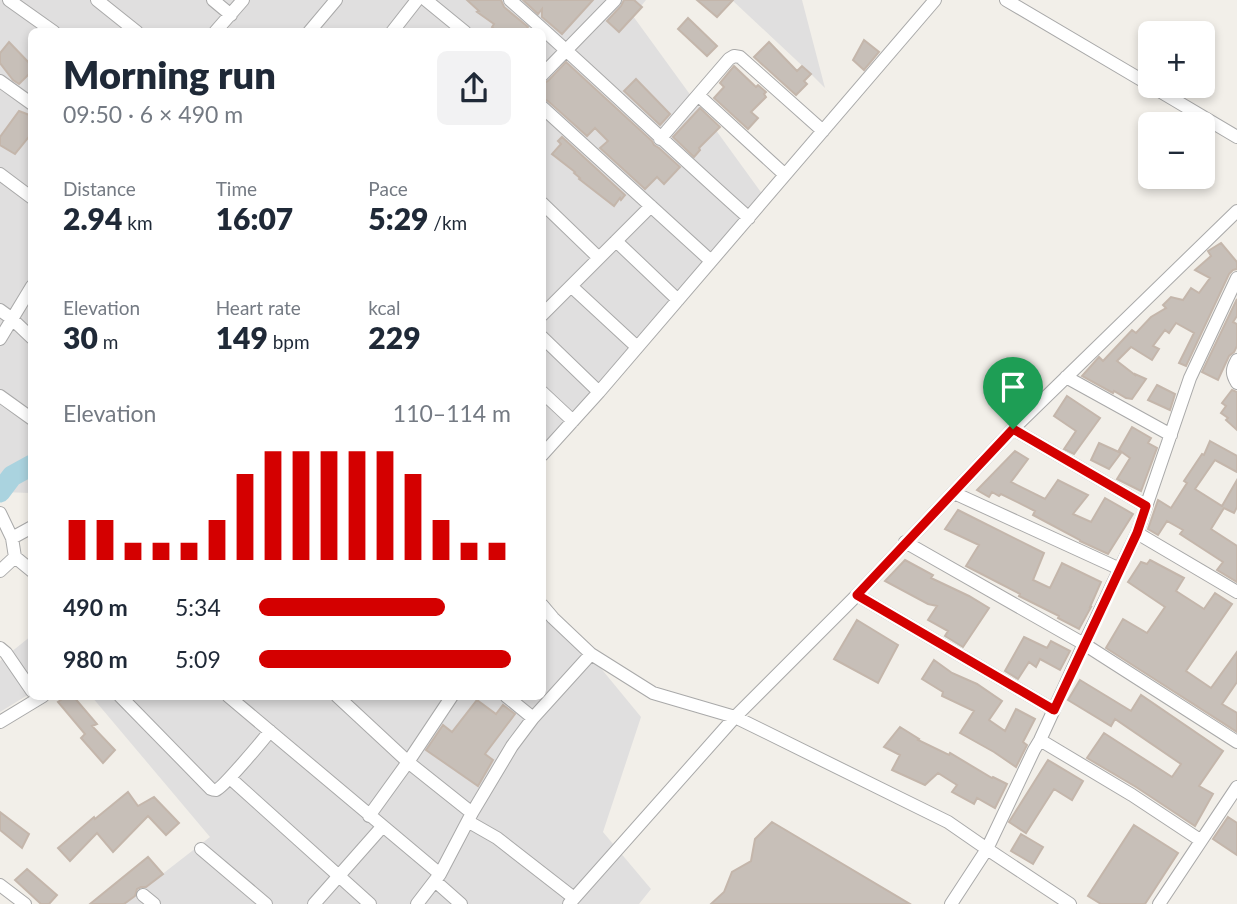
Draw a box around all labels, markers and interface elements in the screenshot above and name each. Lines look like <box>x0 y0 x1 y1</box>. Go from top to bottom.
map controls <box>1138 21 1215 189</box>
button: + <box>1138 21 1215 98</box>
text: Morning run <box>63 51 276 97</box>
button: share <box>437 51 511 125</box>
text: 09:50 · 6 × 490 m <box>63 100 243 128</box>
button: − <box>1138 112 1215 189</box>
text: Distance <box>63 177 136 200</box>
text: Time <box>216 177 257 200</box>
text: Pace <box>368 177 408 200</box>
text: 2.94 <box>63 200 122 236</box>
text: 16:07 <box>216 200 293 236</box>
text: 5:29 <box>368 200 428 236</box>
text: km <box>122 211 153 234</box>
text: /km <box>428 211 467 234</box>
text: Elevation <box>63 296 140 319</box>
text: Heart rate <box>216 296 301 319</box>
text: kcal <box>368 296 400 319</box>
text: 30 <box>63 319 98 355</box>
text: 149 <box>216 319 268 355</box>
text: 229 <box>368 319 421 355</box>
text: m <box>98 330 118 353</box>
text: bpm <box>268 330 310 353</box>
pin <box>983 357 1043 429</box>
icon: arrive <box>994 368 1032 406</box>
text: Elevation <box>63 399 156 427</box>
text: 110–114 m <box>393 399 511 427</box>
text: 490 m <box>63 593 128 621</box>
text: 5:34 <box>175 593 221 621</box>
text: 980 m <box>63 645 128 673</box>
text: 5:09 <box>175 645 221 673</box>

